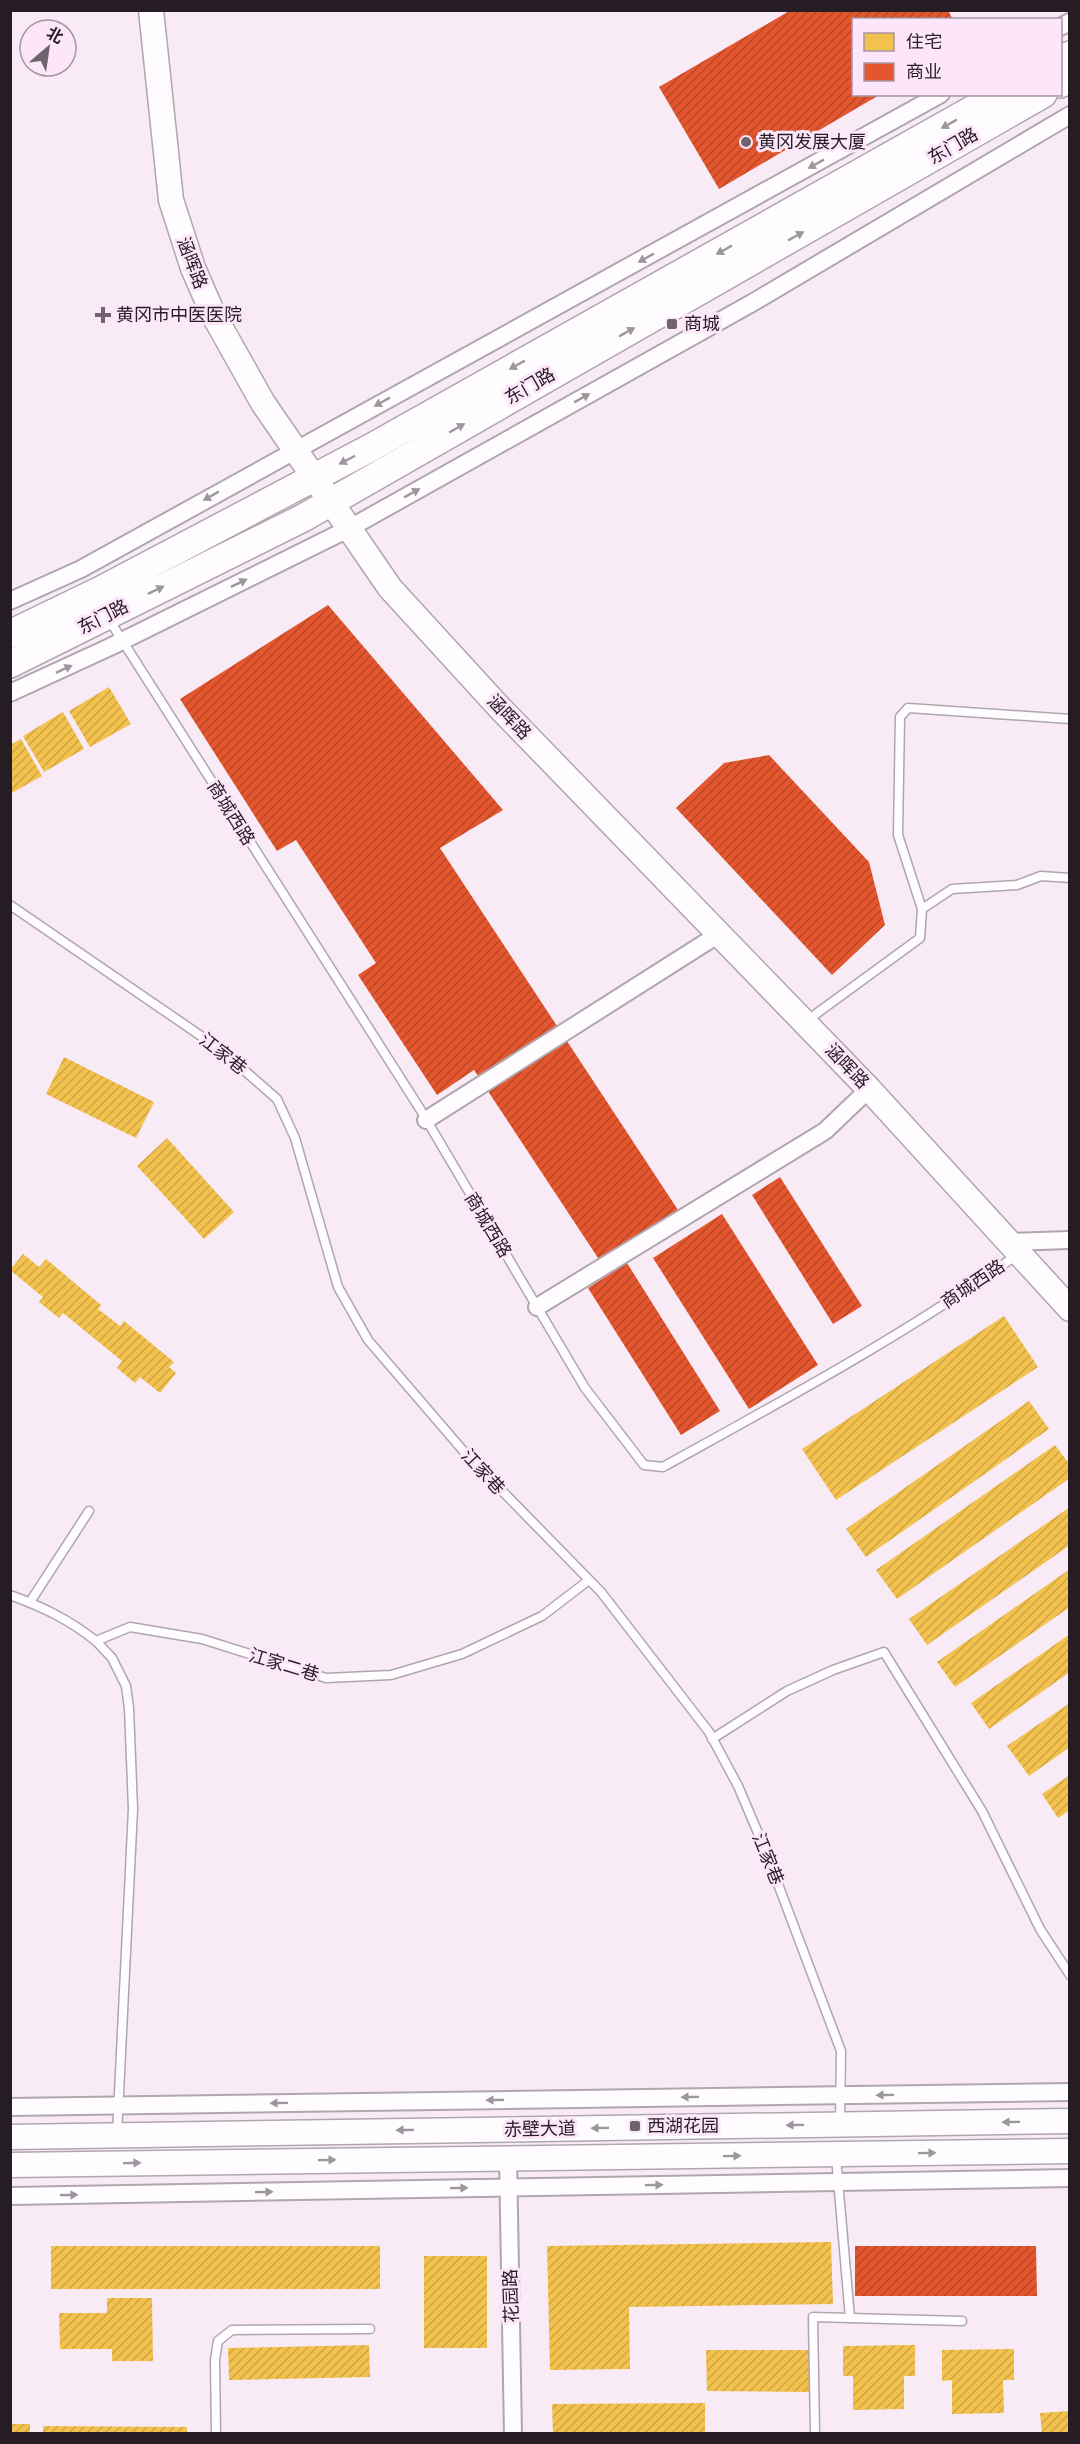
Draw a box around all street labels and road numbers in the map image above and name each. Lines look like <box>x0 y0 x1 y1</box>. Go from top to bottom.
street label: 东门路 <box>924 123 982 169</box>
street label: 涵晖路 <box>172 234 212 292</box>
street label: 东门路 <box>501 363 559 409</box>
street label: 东门路 <box>74 595 132 639</box>
street label: 涵晖路 <box>482 690 536 744</box>
street label: 商城西路 <box>203 777 259 849</box>
street label: 江家巷 <box>195 1029 251 1079</box>
street label: 涵晖路 <box>820 1039 874 1093</box>
street label: 商城西路 <box>460 1188 516 1262</box>
street label: 商城西路 <box>937 1255 1009 1313</box>
street label: 江家巷 <box>457 1445 509 1499</box>
street label: 江家二巷 <box>246 1644 322 1686</box>
street label: 江家巷 <box>748 1830 788 1888</box>
street label: 赤壁大道 <box>504 2117 576 2141</box>
street label: 花园路 <box>499 2269 523 2323</box>

